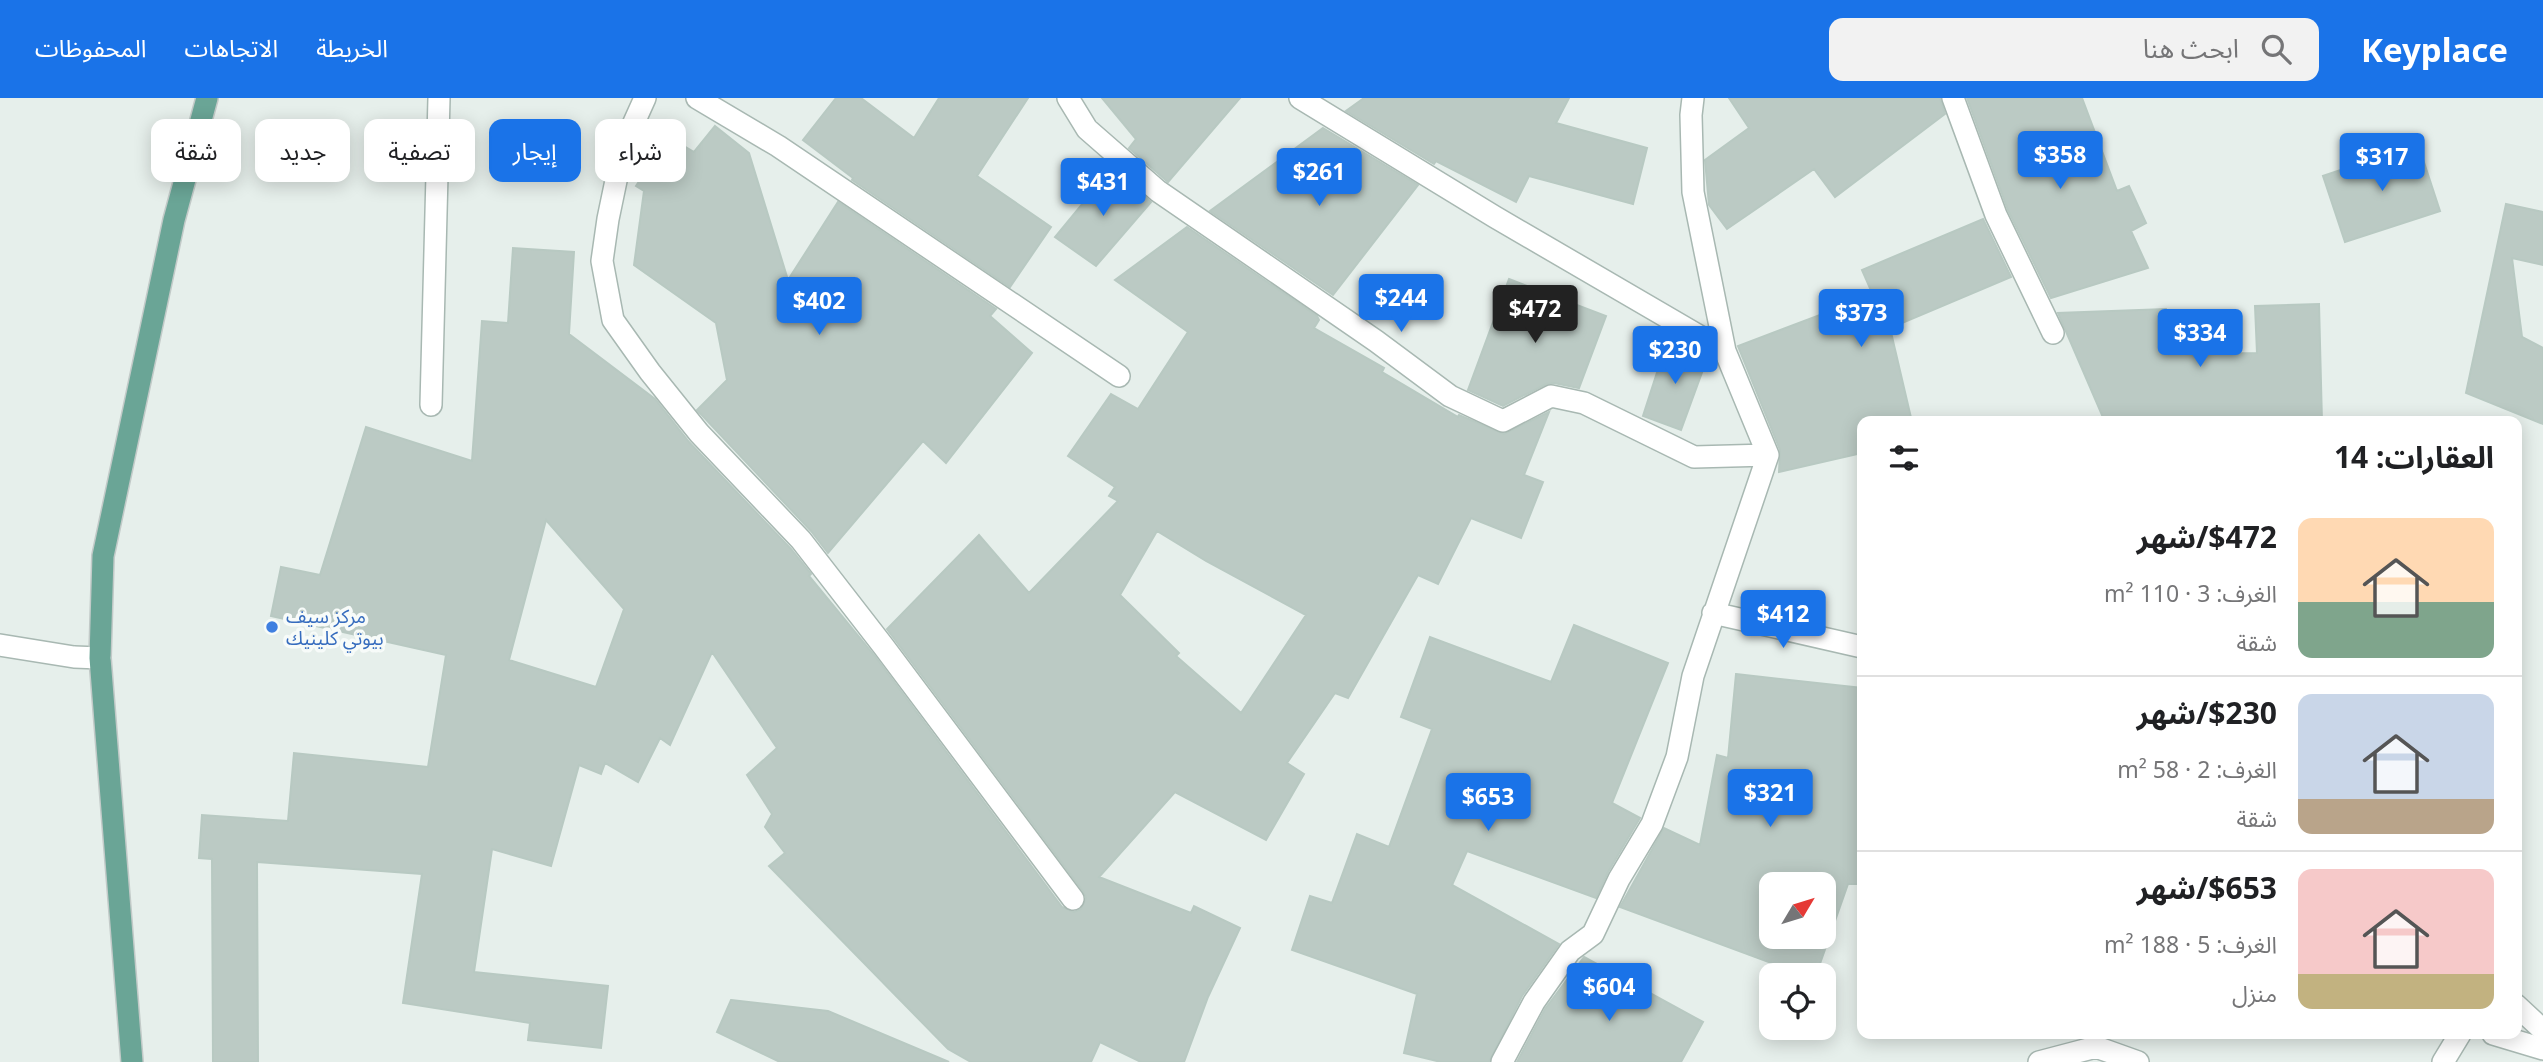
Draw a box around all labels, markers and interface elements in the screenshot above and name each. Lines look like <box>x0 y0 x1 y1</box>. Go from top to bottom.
search box <box>1829 18 2319 81</box>
text: Keyplace <box>2361 27 2508 72</box>
text: ابحث هنا <box>2143 30 2239 66</box>
icon: search <box>2257 30 2295 68</box>
text: المحفوظات <box>35 31 146 64</box>
text: الاتجاهات <box>184 31 278 64</box>
text: الخريطة <box>316 31 388 64</box>
chip: شقة <box>151 119 241 182</box>
chip: جديد <box>255 119 350 182</box>
chip: تصفية <box>364 119 475 182</box>
chip: إيجار <box>489 119 581 182</box>
chip: شراء <box>595 119 686 182</box>
pin: $358 <box>2019 132 2101 191</box>
pin: $317 <box>2341 134 2423 193</box>
text: $358 <box>2034 138 2086 170</box>
text: $317 <box>2356 140 2408 172</box>
pin: $261 <box>1278 148 1360 208</box>
text: $261 <box>1293 155 1345 187</box>
pin: $431 <box>1062 158 1144 218</box>
text: $431 <box>1077 165 1129 197</box>
pin: $244 <box>1360 274 1442 334</box>
pin: $402 <box>778 278 860 337</box>
text: $244 <box>1375 281 1427 313</box>
text: $402 <box>793 284 845 316</box>
pin: $472 <box>1494 286 1576 345</box>
pin: $373 <box>1820 289 1902 349</box>
text: $472 <box>1509 292 1561 324</box>
text: $373 <box>1835 296 1887 328</box>
pin: $334 <box>2159 310 2241 369</box>
text: $334 <box>2174 316 2226 348</box>
pin: $230 <box>1634 327 1716 386</box>
text: $230 <box>1649 333 1701 365</box>
text: العقارات: 14 <box>2334 436 2494 477</box>
icon: filters <box>1885 439 1923 477</box>
text: $472/شهر <box>2137 516 2277 557</box>
icon: home <box>2354 546 2438 630</box>
text: الغرف: 3 · 110 m² <box>2104 577 2277 609</box>
pin: $412 <box>1742 590 1824 650</box>
text: $412 <box>1757 597 1809 629</box>
place label: مركز سيف بيوتي كلينيك <box>286 603 384 653</box>
marker: مركز سيف بيوتي كلينيك <box>264 619 280 635</box>
text: شقة <box>2236 626 2277 658</box>
text: $230/شهر <box>2137 692 2277 733</box>
icon: home <box>2354 722 2438 806</box>
text: الغرف: 2 · 58 m² <box>2117 753 2277 785</box>
pin: $321 <box>1729 770 1811 829</box>
pin: $653 <box>1447 774 1529 833</box>
text: $321 <box>1744 776 1796 808</box>
text: $653 <box>1462 780 1514 812</box>
text: شقة <box>2236 802 2277 834</box>
text: $653/شهر <box>2137 867 2277 908</box>
north arrow <box>1759 872 1836 948</box>
map controls <box>1759 872 1836 1040</box>
icon: home <box>2354 897 2438 981</box>
text: الغرف: 5 · 188 m² <box>2104 928 2277 960</box>
button: locate <box>1759 963 1836 1040</box>
pin: $604 <box>1568 964 1650 1023</box>
text: $604 <box>1583 970 1635 1002</box>
text: منزل <box>2232 977 2277 1009</box>

